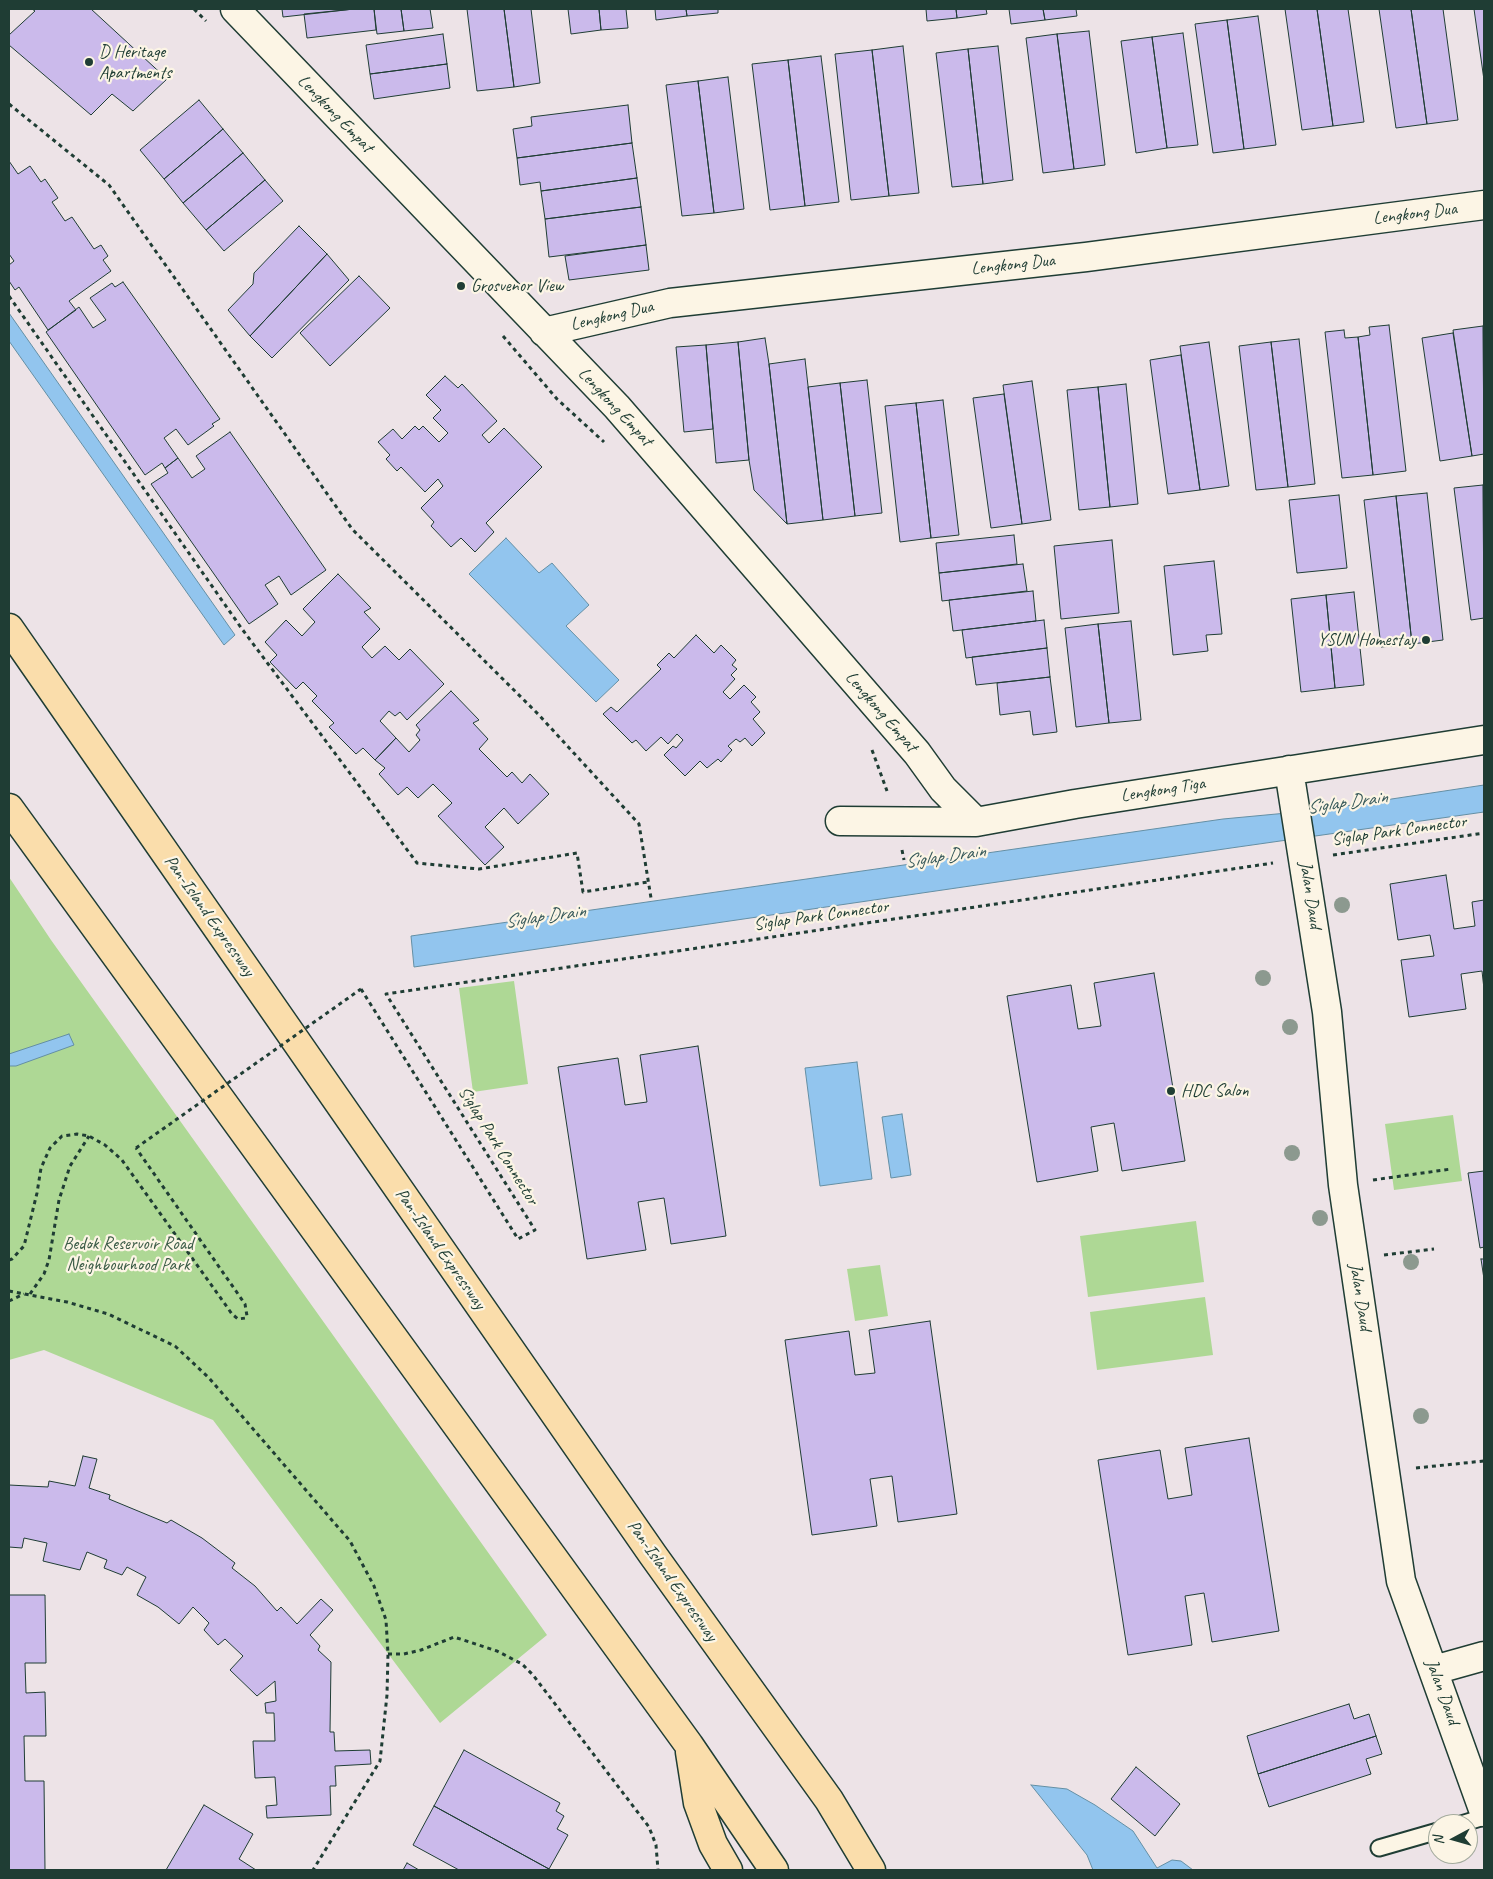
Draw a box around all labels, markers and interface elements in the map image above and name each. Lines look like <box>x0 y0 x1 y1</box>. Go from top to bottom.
place label: D Heritage Apartments <box>99 41 171 84</box>
marker: D Heritage Apartments <box>83 56 95 68</box>
street label: Lengkong Empat <box>292 71 378 157</box>
street label: Lengkong Dua <box>1372 198 1458 230</box>
street label: Lengkong Dua <box>970 250 1056 280</box>
place label: Grosvenor View <box>471 275 563 297</box>
marker: Grosvenor View <box>455 280 467 292</box>
street label: Lengkong Dua <box>569 296 655 336</box>
street label: Lengkong Empat <box>573 363 657 451</box>
place label: YSUN Homestay <box>1317 629 1416 651</box>
marker: YSUN Homestay <box>1420 634 1432 646</box>
street label: Lengkong Empat <box>840 667 922 757</box>
street label: Lengkong Tiga <box>1119 773 1207 807</box>
water label: Siglap Drain <box>1305 786 1389 820</box>
street label: Siglap Park Connector <box>1330 811 1468 851</box>
water label: Siglap Drain <box>903 840 987 874</box>
street label: Pan-Island Expressway <box>159 851 259 981</box>
street label: Jalan Daud <box>1294 860 1326 930</box>
street label: Siglap Park Connector <box>752 896 890 936</box>
water label: Siglap Drain <box>503 900 587 934</box>
place label: HDC Salon <box>1181 1080 1248 1102</box>
street label: Siglap Park Connector <box>453 1083 543 1209</box>
marker: HDC Salon <box>1165 1085 1177 1097</box>
street label: Pan-Island Expressway <box>390 1184 490 1314</box>
park label: Bedok Reservoir Road Neighbourhood Park <box>63 1233 193 1276</box>
street label: Jalan Daud <box>1344 1262 1376 1332</box>
street label: Pan-Island Expressway <box>622 1516 722 1646</box>
street label: Jalan Daud <box>1420 1656 1464 1728</box>
north arrow <box>1428 1814 1478 1864</box>
text: N <box>1430 1835 1447 1846</box>

